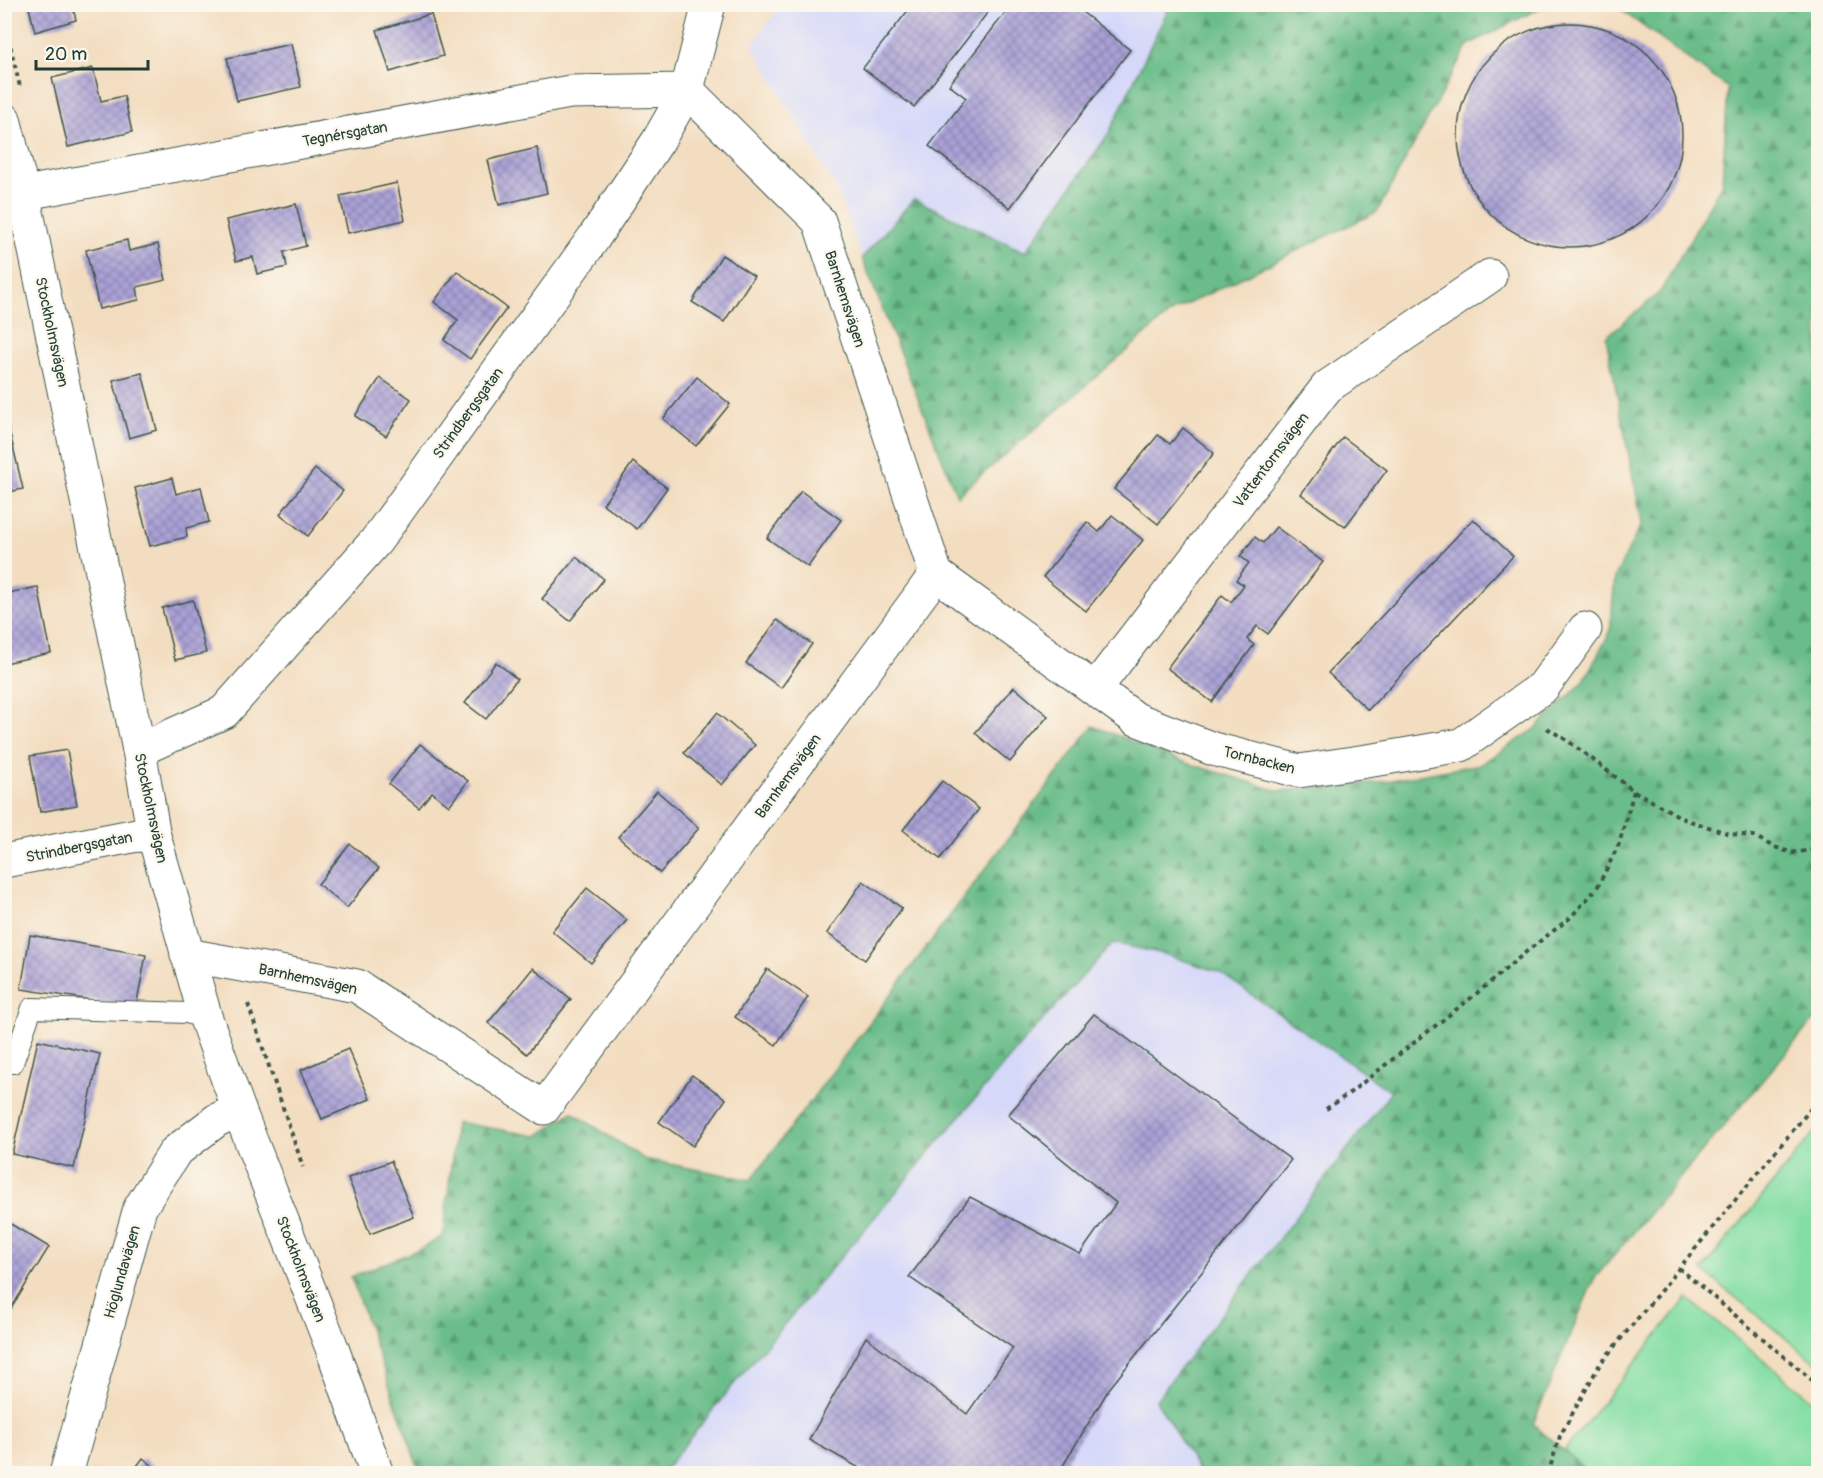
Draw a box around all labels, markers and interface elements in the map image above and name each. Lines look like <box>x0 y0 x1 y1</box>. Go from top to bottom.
scale bar <box>36 33 148 71</box>
text: 20 m <box>45 43 87 66</box>
street label: Tegnérsgatan <box>301 118 389 151</box>
street label: Barnhemsvägen <box>820 248 869 350</box>
street label: Stockholmsvägen <box>31 275 72 389</box>
street label: Strindbergsgatan <box>429 364 508 463</box>
street label: Vattentornsvägen <box>1229 409 1313 512</box>
street label: Barnhemsvägen <box>751 730 826 823</box>
street label: Tornbacken <box>1221 742 1297 779</box>
street label: Stockholmsvägen <box>130 751 171 865</box>
street label: Strindbergsgatan <box>24 828 134 867</box>
street label: Barnhemsvägen <box>257 960 359 999</box>
street label: Stockholmsvägen <box>272 1213 330 1325</box>
street label: Höglundavägen <box>100 1223 145 1321</box>

